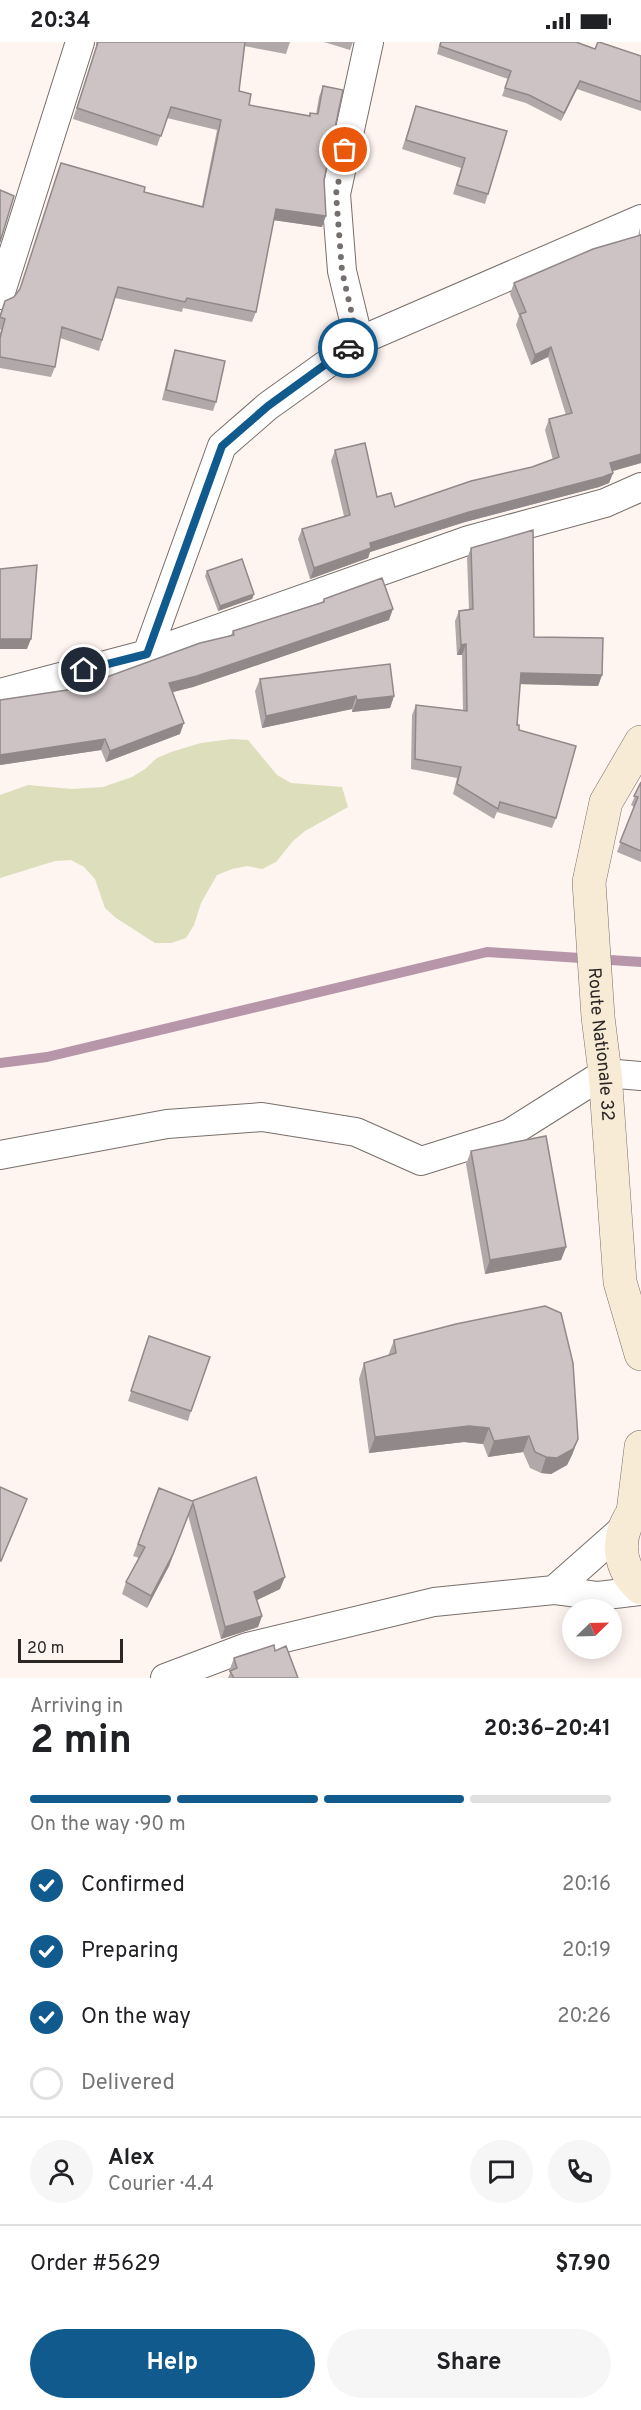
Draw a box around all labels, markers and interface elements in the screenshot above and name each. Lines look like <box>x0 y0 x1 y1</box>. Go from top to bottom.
text: 20:34 <box>30 8 91 35</box>
pin <box>319 124 370 175</box>
icon: bag <box>328 133 361 166</box>
courier <box>318 318 378 378</box>
icon: car <box>332 332 365 365</box>
pin <box>58 644 109 695</box>
icon: home <box>67 653 100 686</box>
street label: Route Nationale 32 <box>582 967 618 1122</box>
north arrow <box>562 1599 622 1659</box>
map controls <box>562 1599 622 1659</box>
scale bar <box>18 1636 123 1664</box>
text: 20 m <box>27 1639 64 1659</box>
text: Arriving in <box>30 1694 123 1720</box>
text: 20:36–20:41 <box>484 1716 611 1743</box>
text: 2 min <box>30 1718 132 1767</box>
text: On the way · 90 m <box>30 1812 186 1838</box>
icon: check <box>30 1869 63 1902</box>
text: Confirmed <box>81 1872 185 1899</box>
text: 20:16 <box>562 1872 611 1898</box>
icon: check <box>30 1935 63 1968</box>
text: Preparing <box>81 1938 179 1965</box>
text: 20:19 <box>562 1938 611 1964</box>
icon: check <box>30 2001 63 2034</box>
text: On the way <box>81 2004 191 2031</box>
text: 20:26 <box>557 2004 611 2030</box>
text: Delivered <box>81 2070 175 2097</box>
button: person <box>30 2140 93 2203</box>
button: chat <box>470 2140 533 2203</box>
button: phone <box>548 2140 611 2203</box>
text: Alex <box>108 2145 155 2172</box>
text: Courier · 4.4 <box>108 2172 214 2198</box>
text: Order #5629 <box>30 2251 161 2278</box>
text: $7.90 <box>555 2251 611 2278</box>
button: Help <box>30 2329 315 2398</box>
button: Share <box>327 2329 611 2398</box>

